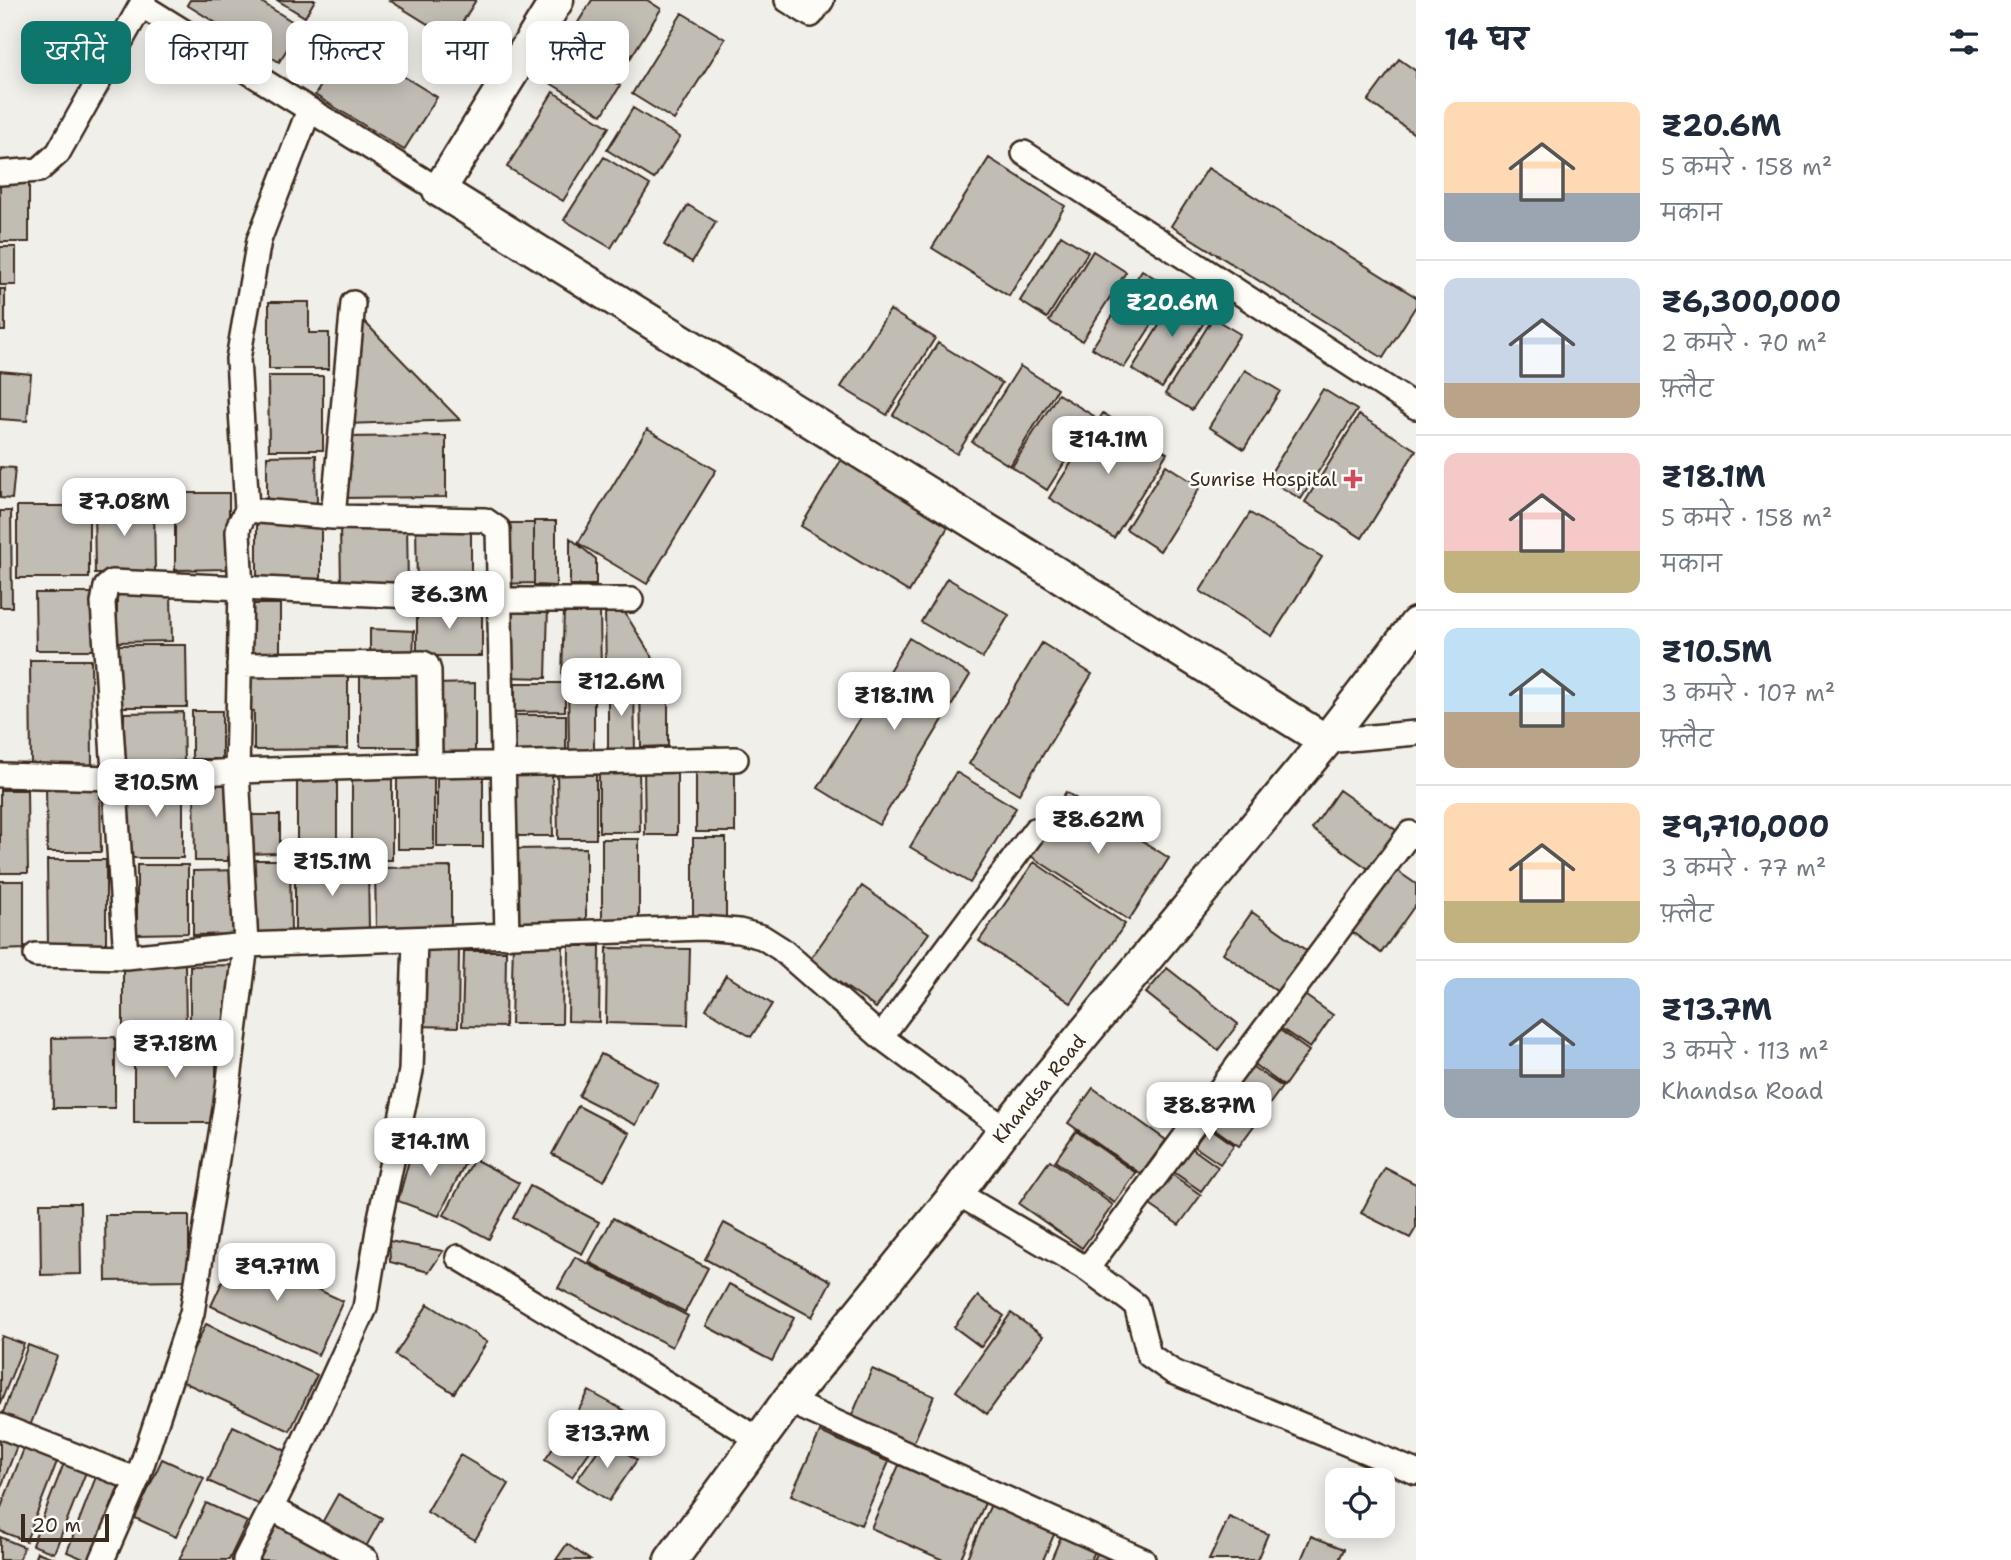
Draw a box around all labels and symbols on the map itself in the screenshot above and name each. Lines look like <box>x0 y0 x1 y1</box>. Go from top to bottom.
pin: ₹20.6M <box>1115 280 1229 339</box>
pin: ₹14.1M <box>1051 416 1165 476</box>
place label: Sunrise Hospital <box>1190 467 1337 492</box>
marker: Sunrise Hospital <box>1343 469 1363 489</box>
pin: ₹7.08M <box>67 478 181 538</box>
pin: ₹6.3M <box>400 572 498 631</box>
pin: ₹12.6M <box>564 658 678 718</box>
pin: ₹18.1M <box>837 672 951 732</box>
pin: ₹10.5M <box>99 760 213 819</box>
pin: ₹8.62M <box>1041 796 1155 856</box>
pin: ₹15.1M <box>275 838 389 898</box>
pin: ₹7.18M <box>118 1020 232 1080</box>
street label: Khandsa Road <box>986 1029 1091 1148</box>
pin: ₹8.87M <box>1152 1082 1266 1142</box>
pin: ₹14.1M <box>373 1118 487 1178</box>
pin: ₹9.71M <box>220 1244 334 1303</box>
pin: ₹13.7M <box>550 1410 664 1470</box>
scale bar <box>21 1511 108 1543</box>

